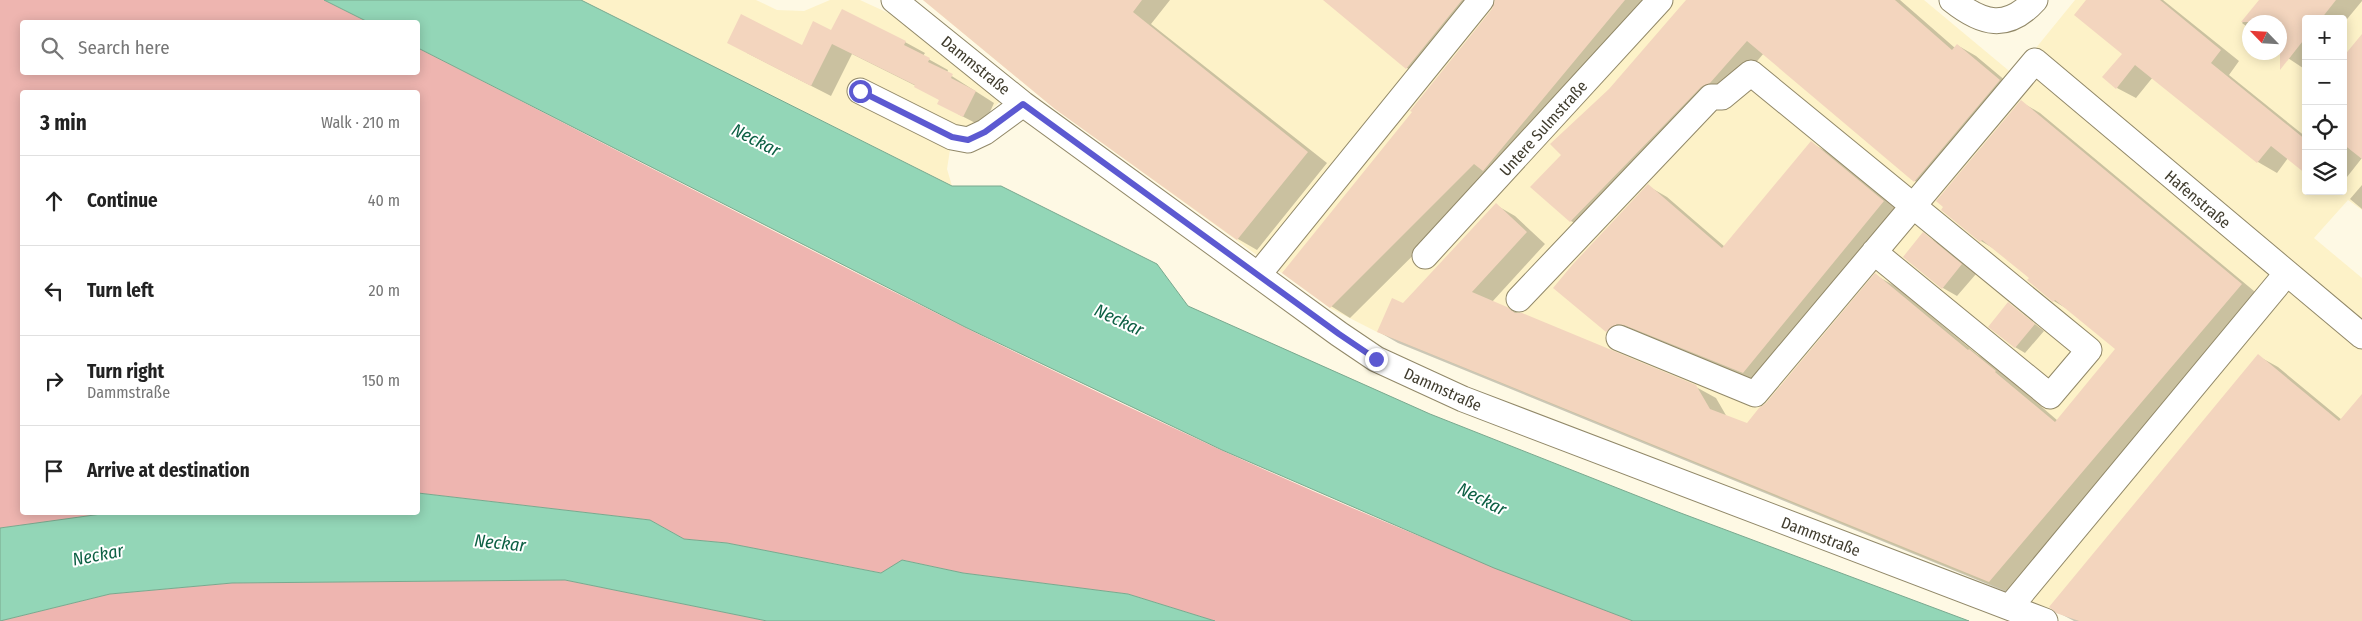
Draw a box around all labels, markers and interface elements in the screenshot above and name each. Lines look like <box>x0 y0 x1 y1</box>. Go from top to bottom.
north arrow <box>2242 15 2287 60</box>
map controls <box>2302 15 2347 195</box>
button: + <box>2302 15 2347 60</box>
search box <box>20 20 420 75</box>
street label: Dammstraße <box>937 32 1014 99</box>
icon: search <box>38 34 66 62</box>
text: Search here <box>78 36 170 59</box>
button: − <box>2302 60 2347 105</box>
street label: Untere Sulmstraße <box>1496 77 1591 180</box>
route start <box>849 80 872 103</box>
button: locate <box>2302 105 2347 150</box>
text: 3 min <box>40 110 87 136</box>
text: Walk · 210 m <box>321 113 400 132</box>
water label: Neckar <box>728 118 785 162</box>
button: layers <box>2302 150 2347 195</box>
street label: Hafenstraße <box>2161 166 2235 232</box>
icon: ahead <box>40 187 68 215</box>
text: Continue <box>87 189 158 212</box>
text: 40 m <box>368 191 400 210</box>
icon: left <box>40 277 68 305</box>
text: Turn left <box>87 279 154 302</box>
text: 20 m <box>369 281 400 300</box>
water label: Neckar <box>1091 299 1148 341</box>
route end <box>1365 348 1388 371</box>
text: Turn right <box>87 360 164 383</box>
street label: Dammstraße <box>1401 364 1485 415</box>
icon: right <box>40 367 68 395</box>
text: 150 m <box>362 371 400 390</box>
text: Dammstraße <box>87 383 170 402</box>
icon: arrive <box>40 457 68 485</box>
text: Arrive at destination <box>87 459 250 482</box>
water label: Neckar <box>1454 477 1511 521</box>
street label: Dammstraße <box>1779 513 1863 560</box>
water label: Neckar <box>473 529 528 557</box>
water label: Neckar <box>71 539 126 571</box>

